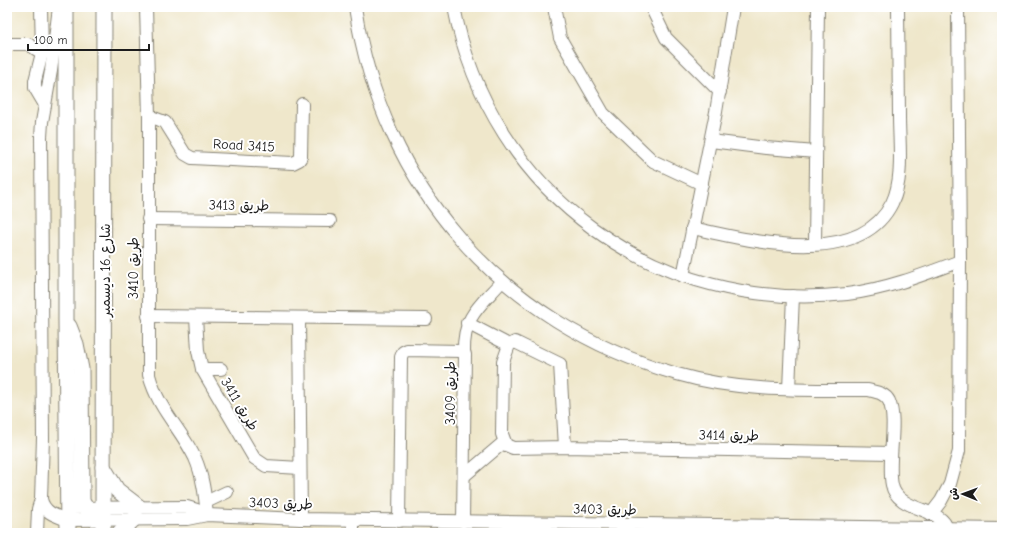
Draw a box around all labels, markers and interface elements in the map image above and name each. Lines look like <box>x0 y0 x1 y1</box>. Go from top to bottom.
scale bar <box>28 26 149 52</box>
text: 100 m <box>34 33 67 47</box>
street label: Road 3415 <box>213 135 275 156</box>
street label: طريق 3413 <box>209 196 269 215</box>
street label: شارع 16 ديسمبر <box>97 223 115 318</box>
street label: طريق 3410 <box>125 237 142 299</box>
street label: طريق 3409 <box>442 361 459 425</box>
street label: طريق 3411 <box>217 375 262 434</box>
street label: طريق 3414 <box>699 426 759 445</box>
north arrow <box>943 474 983 514</box>
text: ش <box>947 488 960 500</box>
street label: طريق 3403 <box>249 494 313 513</box>
street label: طريق 3403 <box>573 500 637 519</box>

